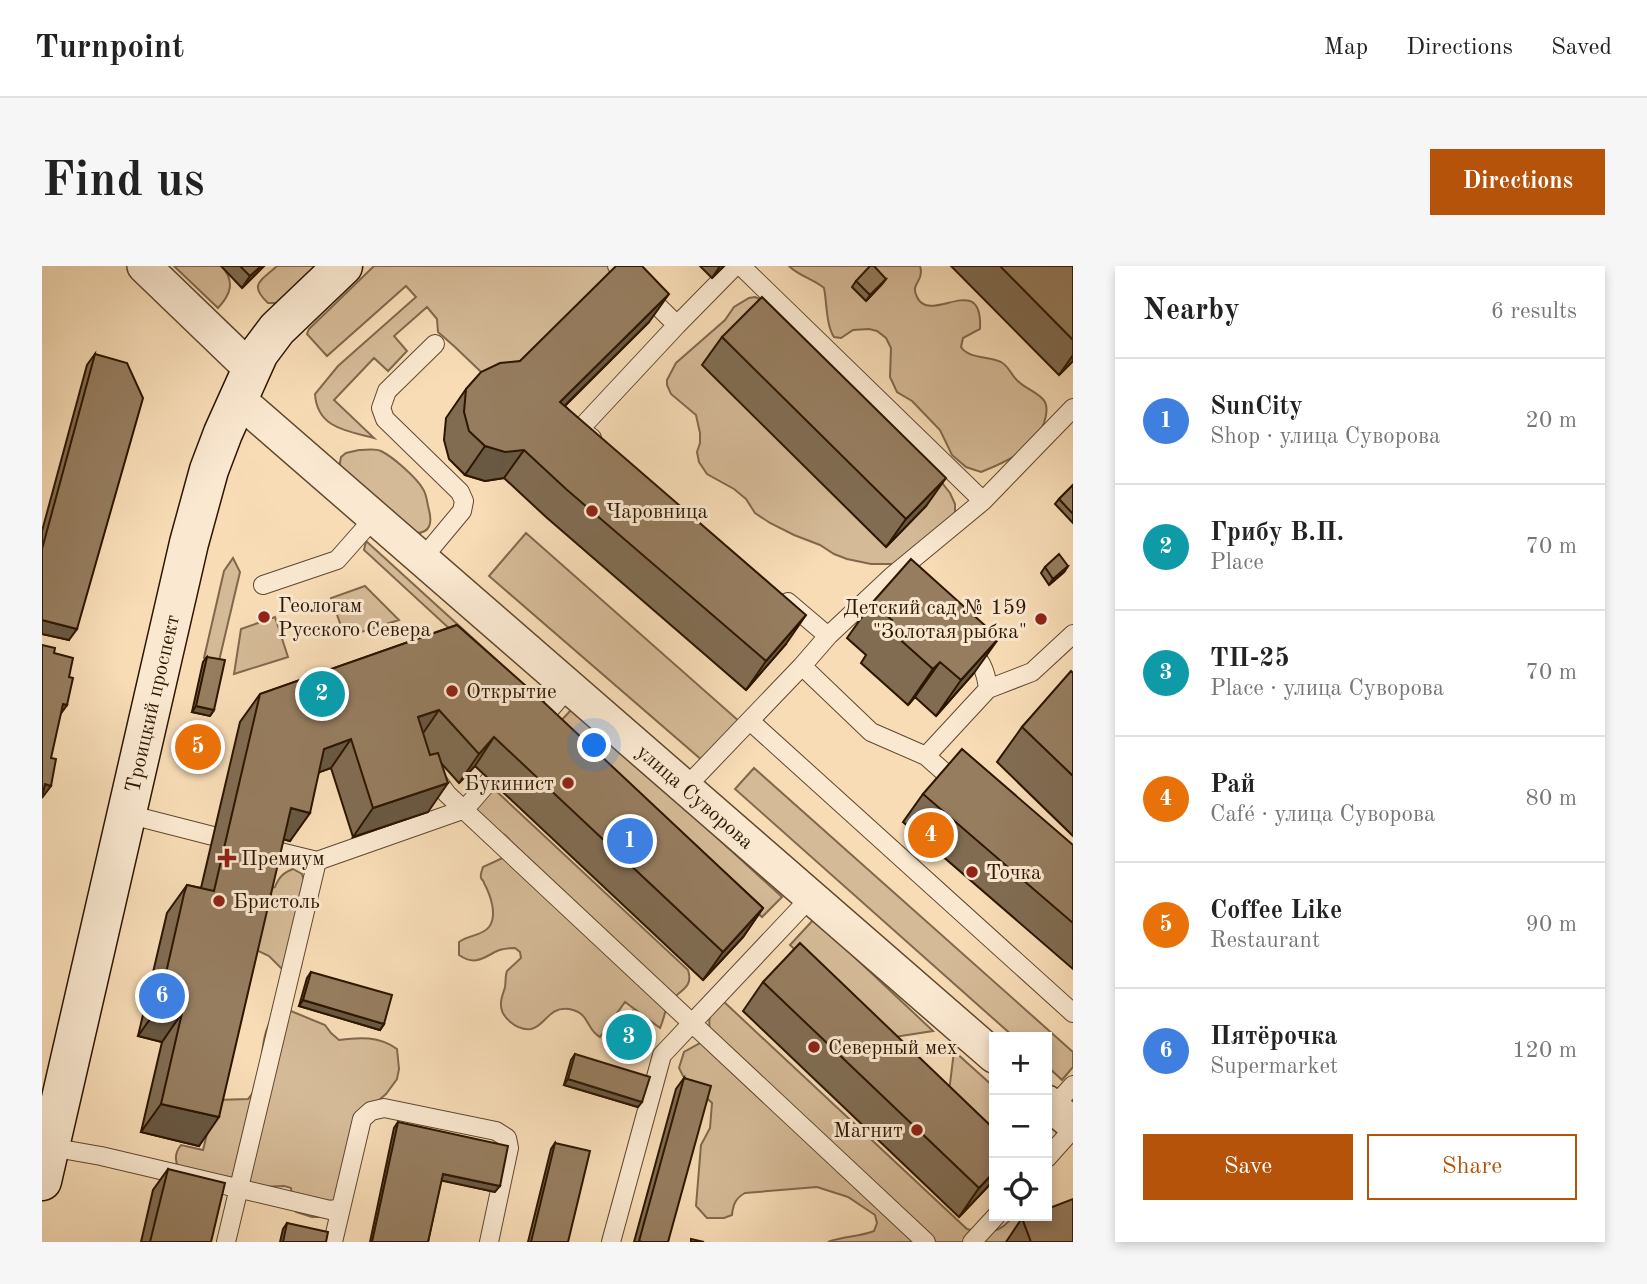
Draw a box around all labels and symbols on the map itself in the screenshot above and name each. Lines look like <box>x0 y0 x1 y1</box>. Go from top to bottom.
place label: Чаровница <box>606 502 708 523</box>
marker: Чаровница <box>584 503 600 519</box>
place label: Геологам Русского Севера <box>278 596 431 641</box>
place label: Детский сад № 159 "Золотая рыбка" <box>843 598 1027 643</box>
marker: Геологам Русского Севера <box>256 609 272 625</box>
marker: Детский сад № 159 "Золотая рыбка" <box>1033 611 1049 627</box>
street label: Троицкий проспект <box>123 613 184 795</box>
pin: 2 <box>299 668 345 720</box>
place label: Открытие <box>466 682 557 703</box>
marker: Открытие <box>444 683 460 699</box>
pin: 5 <box>175 721 221 773</box>
your location <box>577 728 611 762</box>
street label: улица Суворова <box>632 741 757 854</box>
place label: Букинист <box>464 774 554 795</box>
marker: Букинист <box>560 775 576 791</box>
pin: 4 <box>908 809 954 861</box>
pin: 1 <box>607 815 653 867</box>
place label: Премиум <box>241 849 325 870</box>
marker: Премиум <box>219 850 235 866</box>
place label: Точка <box>986 863 1041 884</box>
marker: Точка <box>964 864 980 880</box>
place label: Бристоль <box>233 892 320 913</box>
marker: Бристоль <box>211 893 227 909</box>
pin: 6 <box>139 970 185 1022</box>
pin: 3 <box>606 1011 652 1063</box>
place label: Северный мех <box>828 1038 958 1059</box>
marker: Северный мех <box>806 1039 822 1055</box>
place label: Магнит <box>833 1121 903 1142</box>
marker: Магнит <box>909 1122 925 1138</box>

